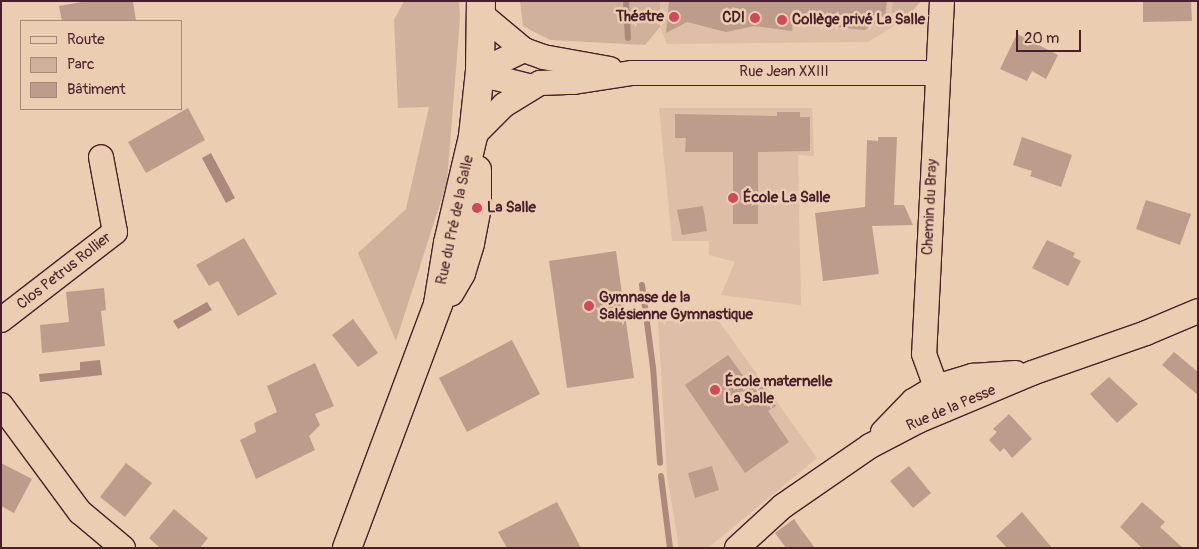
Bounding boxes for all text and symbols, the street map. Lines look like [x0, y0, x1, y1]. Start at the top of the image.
place label: Théatre [616, 8, 664, 26]
place label: CDI [722, 9, 745, 27]
marker: Théatre [668, 11, 680, 23]
place label: Collège privé La Salle [792, 11, 925, 29]
marker: CDI [749, 12, 761, 24]
marker: Collège privé La Salle [776, 14, 788, 26]
legend [20, 20, 182, 110]
scale bar [1019, 20, 1084, 52]
text: 20 m [1024, 29, 1059, 48]
text: Route [67, 30, 105, 49]
text: Parc [67, 55, 95, 74]
street label: Rue Jean XXIII [739, 63, 829, 81]
text: Bâtiment [67, 80, 126, 99]
street label: Rue du Pré de la Salle [432, 154, 478, 286]
street label: Chemin du Bray [918, 158, 942, 256]
place label: École La Salle [743, 189, 830, 207]
marker: École La Salle [727, 192, 739, 204]
place label: La Salle [487, 199, 536, 217]
marker: La Salle [471, 202, 483, 214]
street label: Clos Petrus Rollier [13, 229, 115, 313]
place label: Gymnase de la Salésienne Gymnastique [599, 288, 753, 323]
marker: Gymnase de la Salésienne Gymnastique [583, 300, 595, 312]
place label: École maternelle La Salle [725, 372, 832, 407]
street label: Rue de la Pesse [904, 381, 998, 435]
marker: École maternelle La Salle [709, 384, 721, 396]

